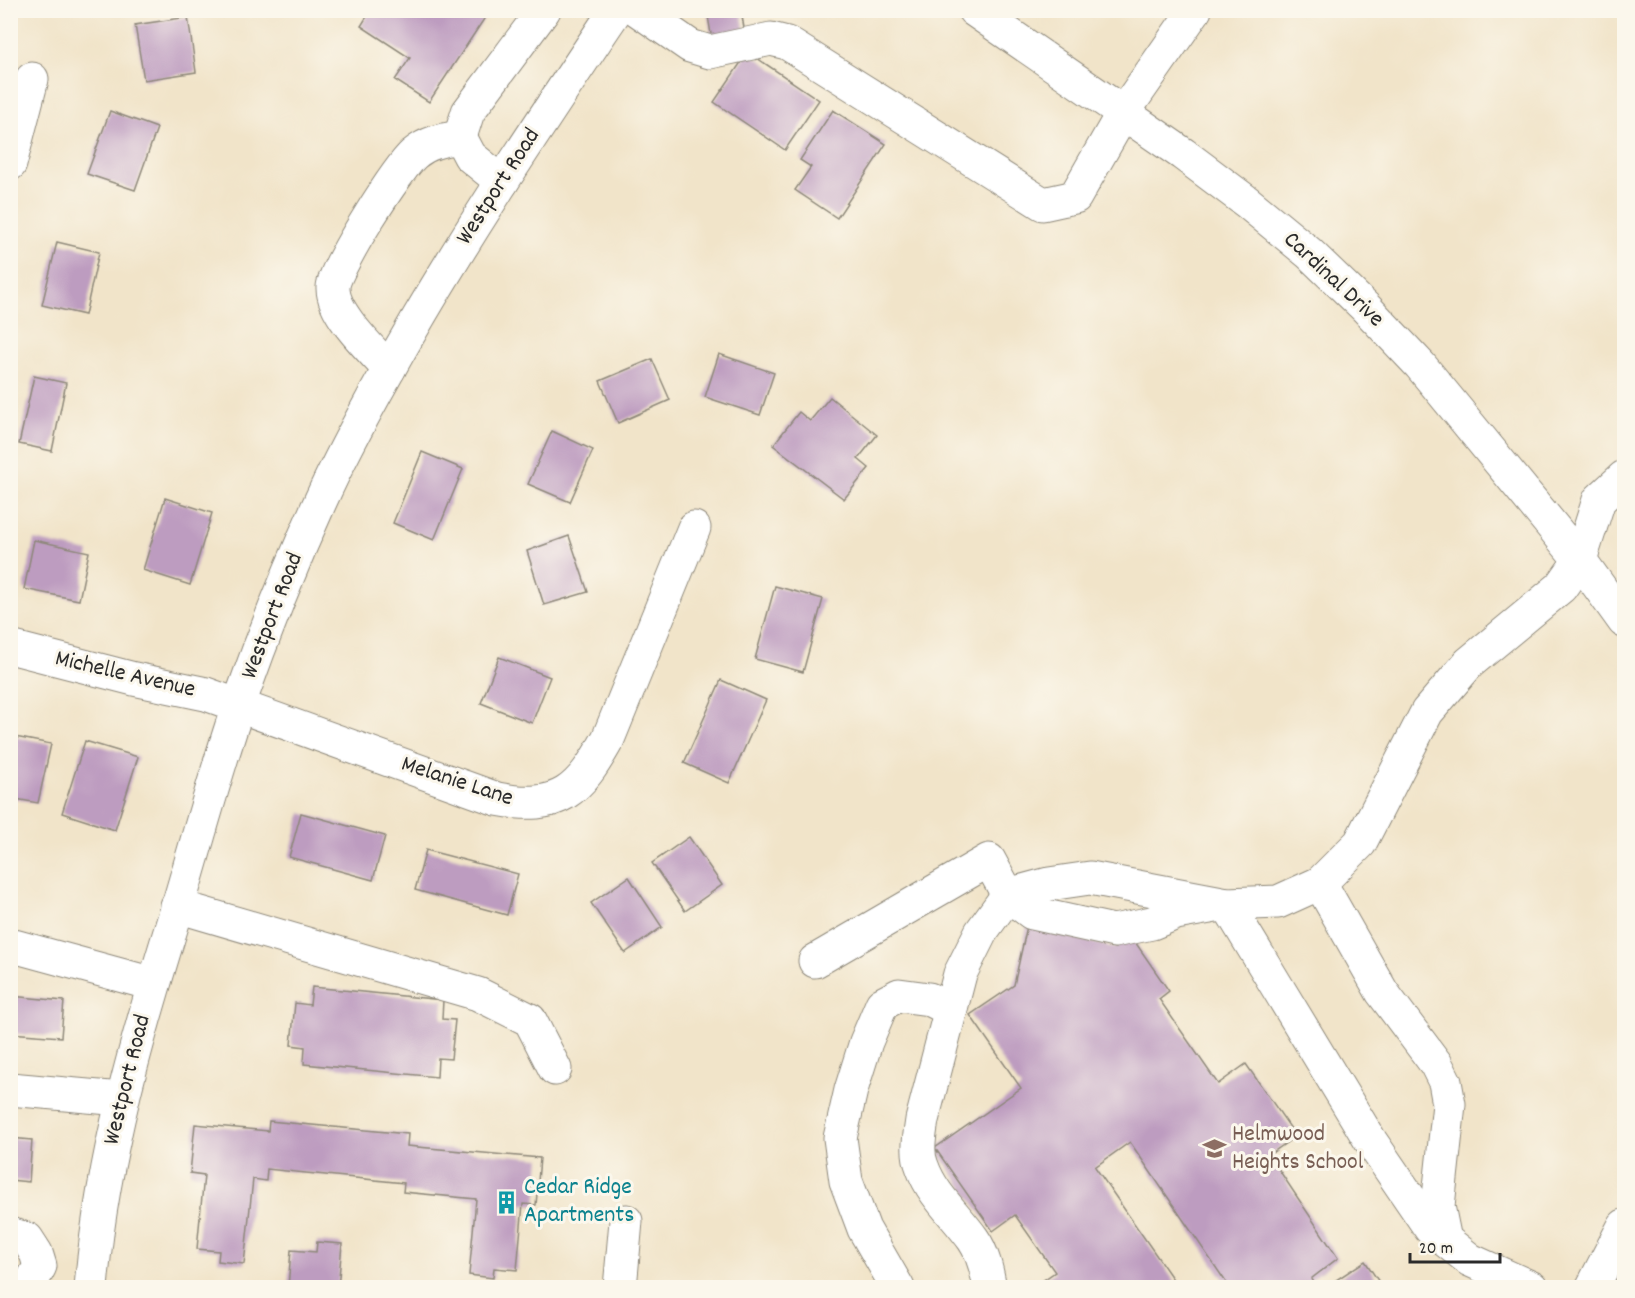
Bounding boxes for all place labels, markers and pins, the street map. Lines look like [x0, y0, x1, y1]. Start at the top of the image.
place label: Helmwood Heights School [1232, 1118, 1364, 1180]
school or university icon: Helmwood Heights School [1201, 1136, 1227, 1162]
place label: Cedar Ridge Apartments [524, 1171, 634, 1233]
building icon: Cedar Ridge Apartments [493, 1189, 519, 1215]

